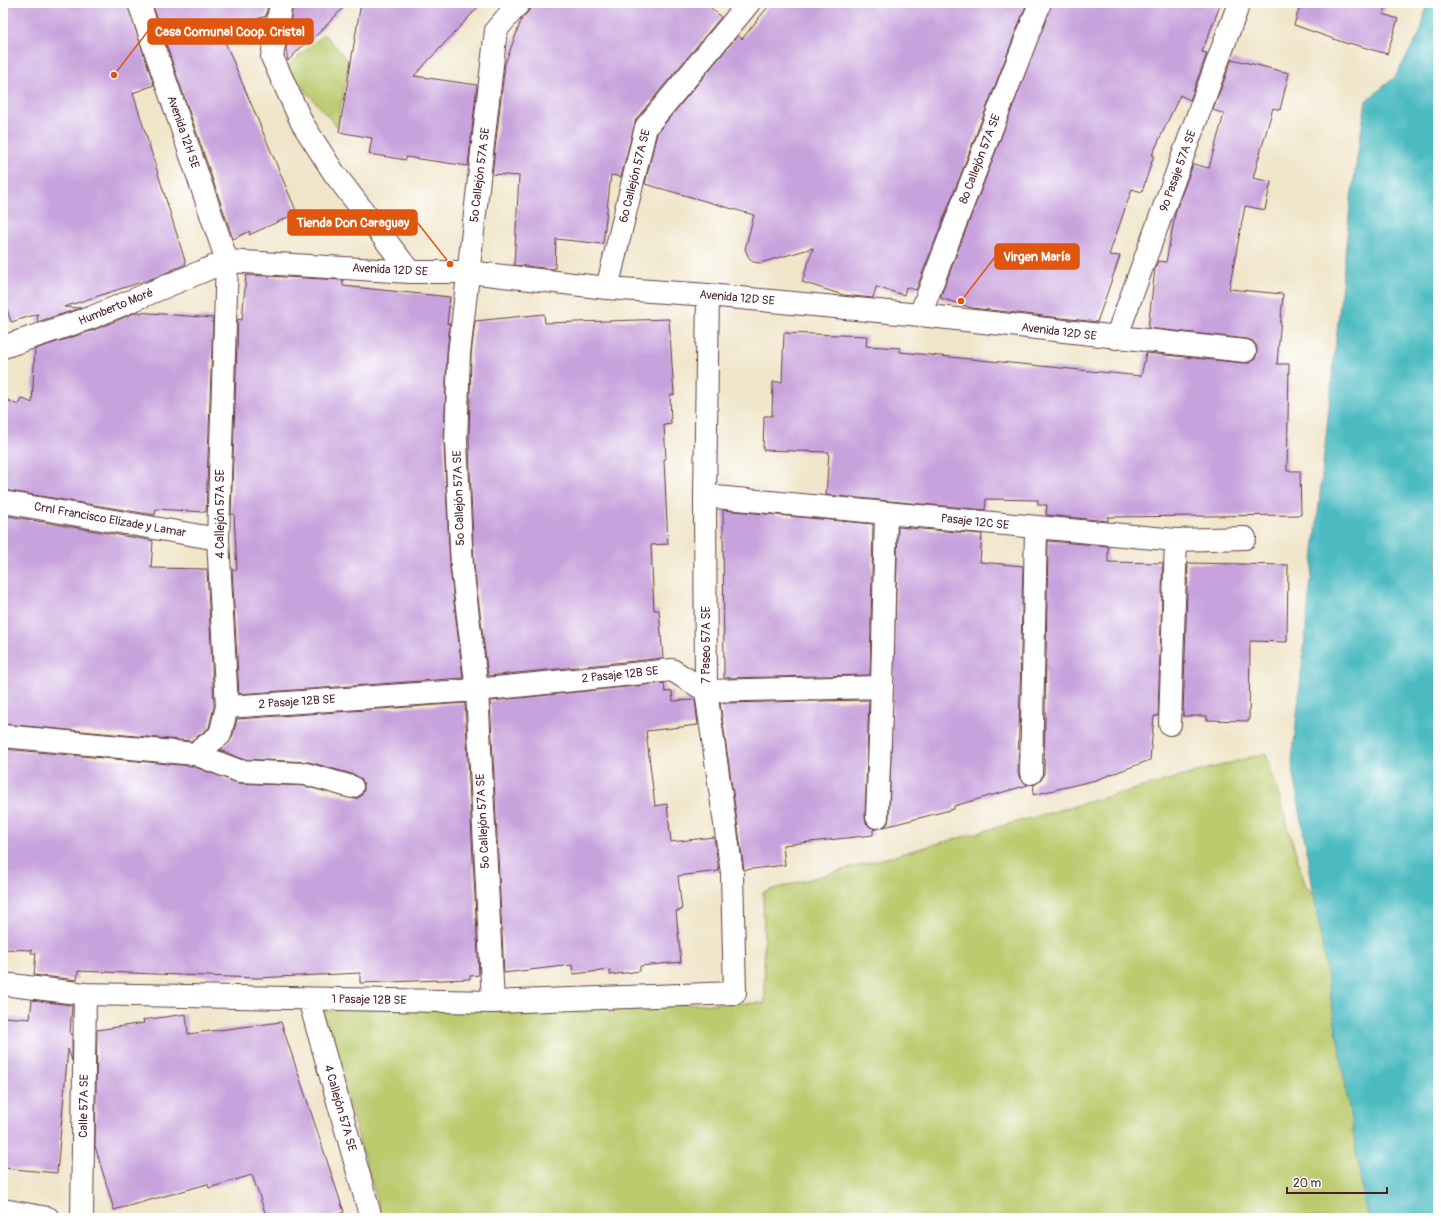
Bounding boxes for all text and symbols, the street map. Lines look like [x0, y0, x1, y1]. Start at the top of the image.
callout: Casa Comunal Coop. Cristal [148, 19, 313, 44]
text: Casa Comunal Coop. Cristal [155, 24, 305, 40]
street label: Avenida 12H SE [164, 94, 202, 170]
street label: 8º Callejón 57A SE [956, 112, 1004, 206]
street label: 5º Callejón 57A SE [467, 127, 493, 223]
street label: 6º Callejón 57A SE [616, 128, 654, 224]
street label: 9º Pasaje 57A SE [1156, 128, 1200, 214]
callout: Tienda Don Caraguay [288, 210, 417, 235]
text: Tienda Don Caraguay [296, 215, 410, 231]
callout: Virgen María [995, 244, 1079, 269]
text: Virgen María [1003, 249, 1071, 265]
street label: Avenida 12D SE [352, 261, 428, 279]
street label: Humberto Moré [76, 285, 156, 329]
street label: Avenida 12D SE [699, 287, 775, 309]
street label: Avenida 12D SE [1020, 320, 1098, 344]
street label: 5º Callejón 57A SE [450, 450, 468, 546]
street label: 4 Callejón 57A SE [213, 469, 228, 559]
street label: Crnl Francisco Elizade y Lamar [33, 499, 188, 541]
street label: Pasaje 12C SE [940, 511, 1010, 533]
street label: 7 Paseo 57A SE [699, 606, 714, 684]
street label: 2 Pasaje 12B SE [581, 664, 659, 686]
street label: 2 Pasaje 12B SE [258, 692, 336, 712]
street label: 5º Callejón 57A SE [473, 773, 493, 869]
street label: 1 Pasaje 12B SE [331, 992, 407, 1008]
street label: 4 Callejón 57A SE [320, 1063, 360, 1153]
street label: Calle 57A SE [76, 1074, 92, 1138]
scale bar [1287, 1169, 1387, 1195]
text: 20 m [1293, 1176, 1322, 1191]

